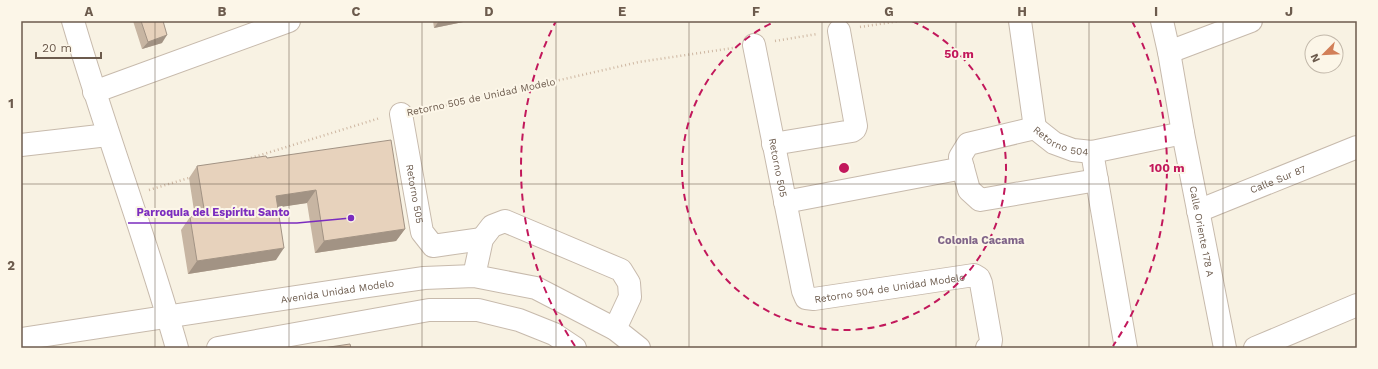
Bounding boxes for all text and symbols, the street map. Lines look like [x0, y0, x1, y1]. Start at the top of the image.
text: A [85, 4, 94, 19]
text: B [218, 4, 227, 19]
text: C [352, 4, 361, 19]
text: D [484, 4, 494, 19]
text: E [618, 4, 626, 19]
text: F [752, 4, 760, 19]
text: G [884, 4, 894, 19]
text: H [1017, 4, 1027, 19]
text: I [1154, 4, 1158, 19]
text: J [1285, 4, 1293, 19]
scale bar [36, 34, 101, 60]
north arrow [1304, 34, 1344, 74]
text: 20 m [42, 41, 72, 55]
text: 50 m [944, 47, 974, 61]
text: N [1308, 51, 1323, 64]
street label: Retorno 505 de Unidad Modelo [406, 76, 556, 118]
text: 1 [8, 96, 14, 111]
street label: Retorno 504 [1032, 124, 1089, 157]
street label: Retorno 505 [767, 137, 790, 198]
centre of rings [837, 161, 851, 175]
text: 100 m [1149, 161, 1185, 175]
street label: Retorno 505 [405, 163, 426, 224]
street label: Calle Sur 87 [1248, 163, 1308, 195]
street label: Calle Oriente 178 A [1188, 185, 1216, 278]
callout: Parroquia del Espíritu Santo [128, 200, 297, 223]
text: Parroquia del Espíritu Santo [136, 206, 290, 219]
district label: Colonia Cacama [938, 234, 1025, 247]
text: 2 [7, 258, 15, 273]
street label: Retorno 504 de Unidad Modelo [814, 271, 966, 304]
street label: Avenida Unidad Modelo [280, 277, 395, 305]

